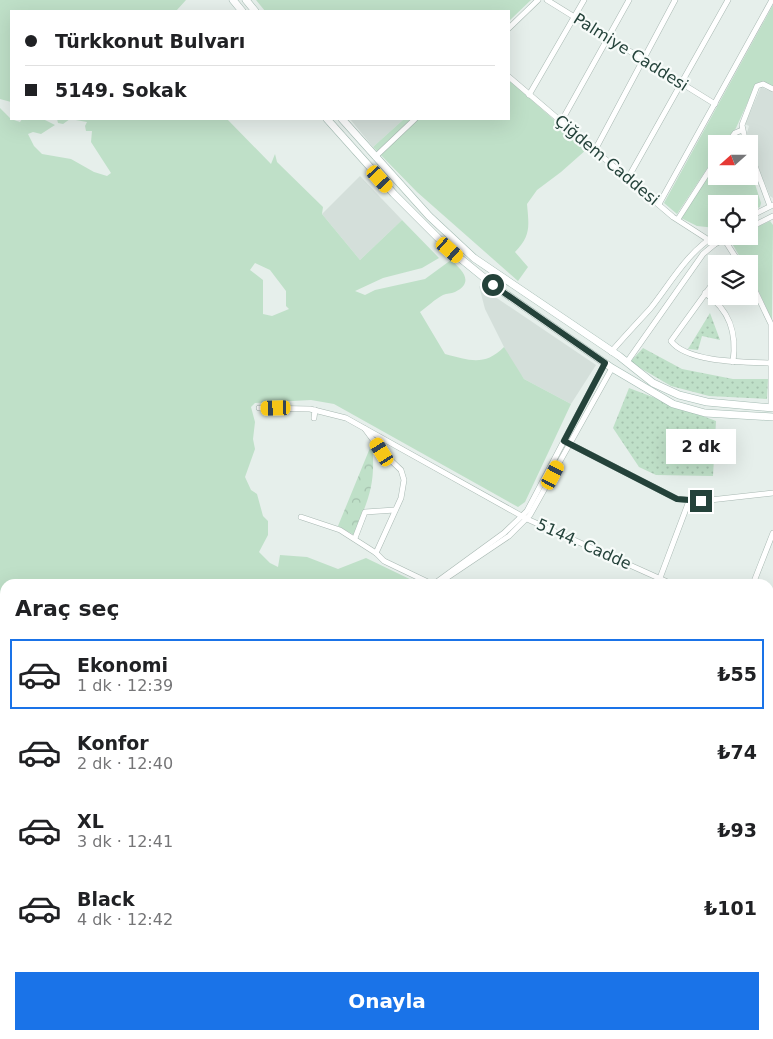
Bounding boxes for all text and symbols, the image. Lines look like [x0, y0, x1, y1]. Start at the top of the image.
street label: Palmiye Caddesi [570, 9, 692, 95]
text: Türkkonut Bulvarı [55, 30, 245, 52]
text: 5149. Sokak [55, 79, 187, 101]
street label: Çiğdem Caddesi [551, 111, 663, 209]
north arrow [708, 135, 758, 185]
map controls [708, 135, 758, 305]
car [364, 163, 395, 195]
button: locate [708, 195, 758, 245]
car [433, 234, 466, 266]
button: layers [708, 255, 758, 305]
route start [482, 274, 504, 296]
car [260, 400, 291, 416]
callout: 2 dk [666, 428, 736, 464]
car [367, 435, 396, 469]
text: 2 dk [682, 437, 720, 456]
car [539, 458, 566, 492]
route end [690, 490, 712, 512]
street label: 5144. Cadde [534, 515, 634, 573]
text: Araç seç [15, 596, 119, 621]
icon: car [17, 652, 62, 697]
text: Ekonomi [77, 654, 168, 676]
text: ₺55 [717, 663, 757, 685]
text: 1 dk · 12:39 [77, 676, 173, 695]
icon: car [17, 730, 62, 775]
text: Konfor [77, 732, 149, 754]
text: ₺74 [717, 741, 757, 763]
text: 2 dk · 12:40 [77, 754, 173, 773]
icon: car [17, 808, 62, 853]
text: XL [77, 810, 104, 832]
text: ₺93 [717, 819, 757, 841]
text: 3 dk · 12:41 [77, 832, 173, 851]
icon: car [17, 886, 62, 931]
text: Black [77, 888, 135, 910]
text: ₺101 [704, 897, 757, 919]
text: 4 dk · 12:42 [77, 910, 173, 929]
button: Onayla [15, 972, 759, 1030]

